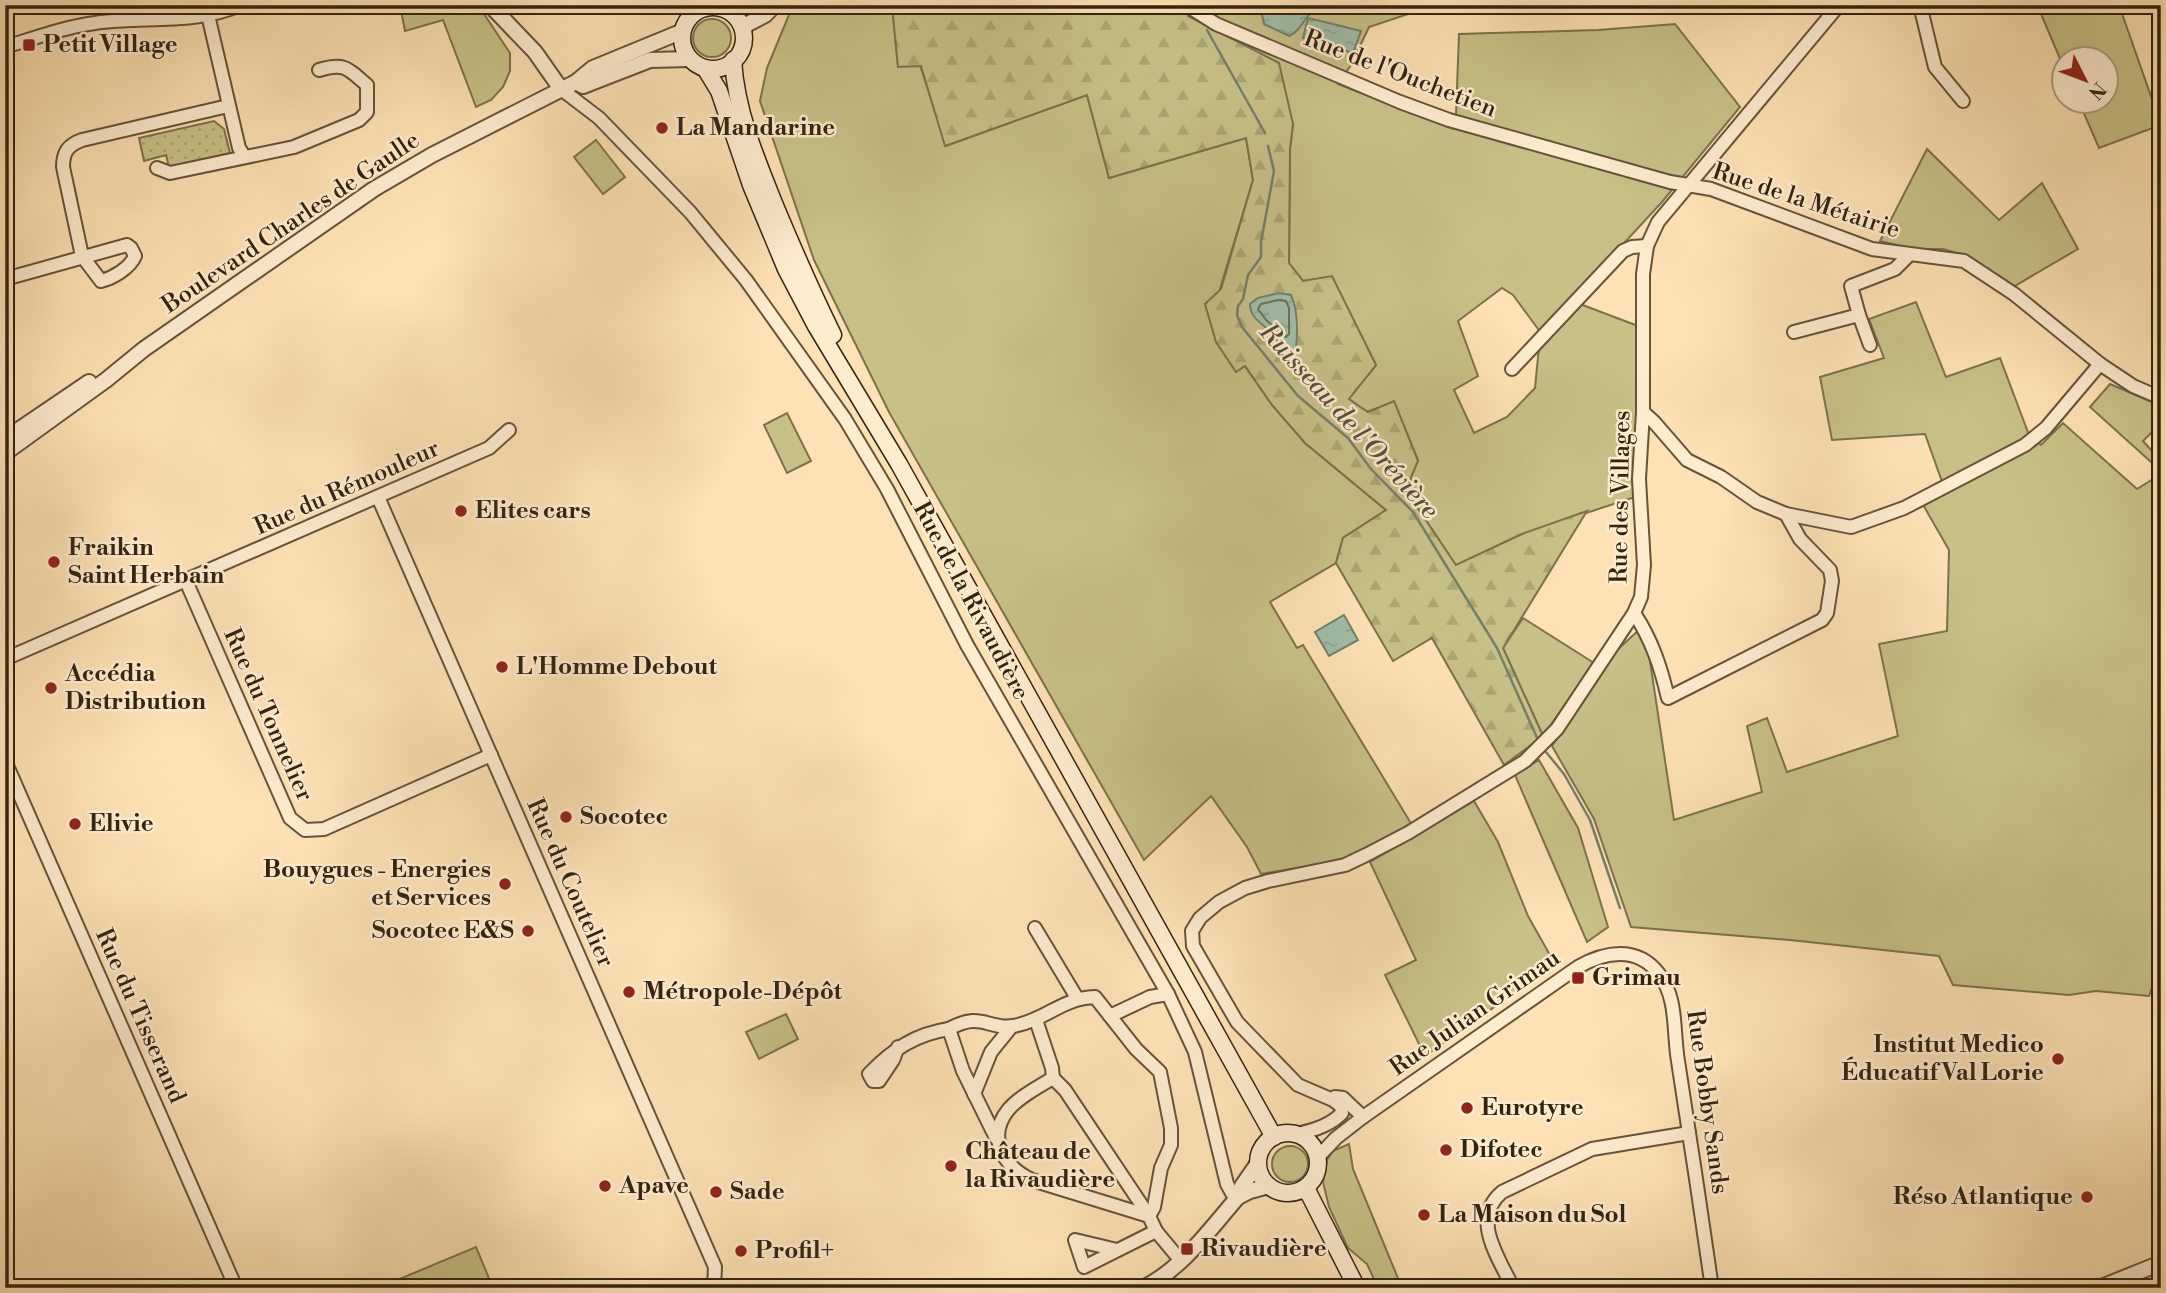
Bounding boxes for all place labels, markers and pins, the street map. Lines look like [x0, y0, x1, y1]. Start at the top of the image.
place label: Petit Village [43, 30, 178, 60]
marker: Petit Village [21, 37, 37, 53]
place label: La Mandarine [676, 113, 835, 143]
marker: La Mandarine [654, 120, 670, 136]
place label: Elites cars [475, 496, 591, 526]
marker: Elites cars [453, 503, 469, 519]
place label: Fraikin Saint Herbain [68, 533, 225, 591]
marker: Fraikin Saint Herbain [46, 554, 62, 570]
place label: L'Homme Debout [516, 652, 718, 682]
place label: Accédia Distribution [64, 659, 206, 717]
marker: L'Homme Debout [494, 659, 510, 675]
marker: Accédia Distribution [43, 680, 59, 696]
place label: Socotec [580, 802, 668, 832]
place label: Elivie [89, 809, 154, 839]
marker: Socotec [558, 809, 574, 825]
marker: Elivie [67, 816, 83, 832]
place label: Bouygues - Energies et Services [263, 855, 491, 913]
marker: Bouygues - Energies et Services [497, 876, 513, 892]
place label: Socotec E&S [372, 916, 514, 946]
marker: Socotec E&S [520, 923, 536, 939]
place label: Grimau [1592, 963, 1681, 993]
marker: Grimau [1570, 970, 1586, 986]
place label: Métropole-Dépôt [643, 977, 843, 1007]
marker: Métropole-Dépôt [621, 984, 637, 1000]
place label: Institut Medico Éducatif Val Lorie [1841, 1030, 2044, 1088]
marker: Institut Medico Éducatif Val Lorie [2050, 1051, 2066, 1067]
place label: Eurotyre [1481, 1093, 1584, 1123]
marker: Eurotyre [1459, 1100, 1475, 1116]
place label: Difotec [1460, 1135, 1543, 1165]
place label: Château de la Rivaudière [965, 1137, 1115, 1195]
marker: Difotec [1438, 1142, 1454, 1158]
marker: Château de la Rivaudière [943, 1158, 959, 1174]
place label: Apave [618, 1171, 689, 1201]
place label: Sade [730, 1177, 785, 1207]
marker: Apave [597, 1178, 613, 1194]
place label: Réso Atlantique [1893, 1182, 2073, 1212]
marker: Sade [708, 1184, 724, 1200]
marker: Réso Atlantique [2079, 1189, 2095, 1205]
place label: La Maison du Sol [1438, 1200, 1627, 1230]
marker: La Maison du Sol [1416, 1207, 1432, 1223]
place label: Rivaudière [1201, 1234, 1327, 1264]
place label: Profil+ [755, 1236, 834, 1266]
marker: Rivaudière [1179, 1241, 1195, 1257]
marker: Profil+ [733, 1243, 749, 1259]

